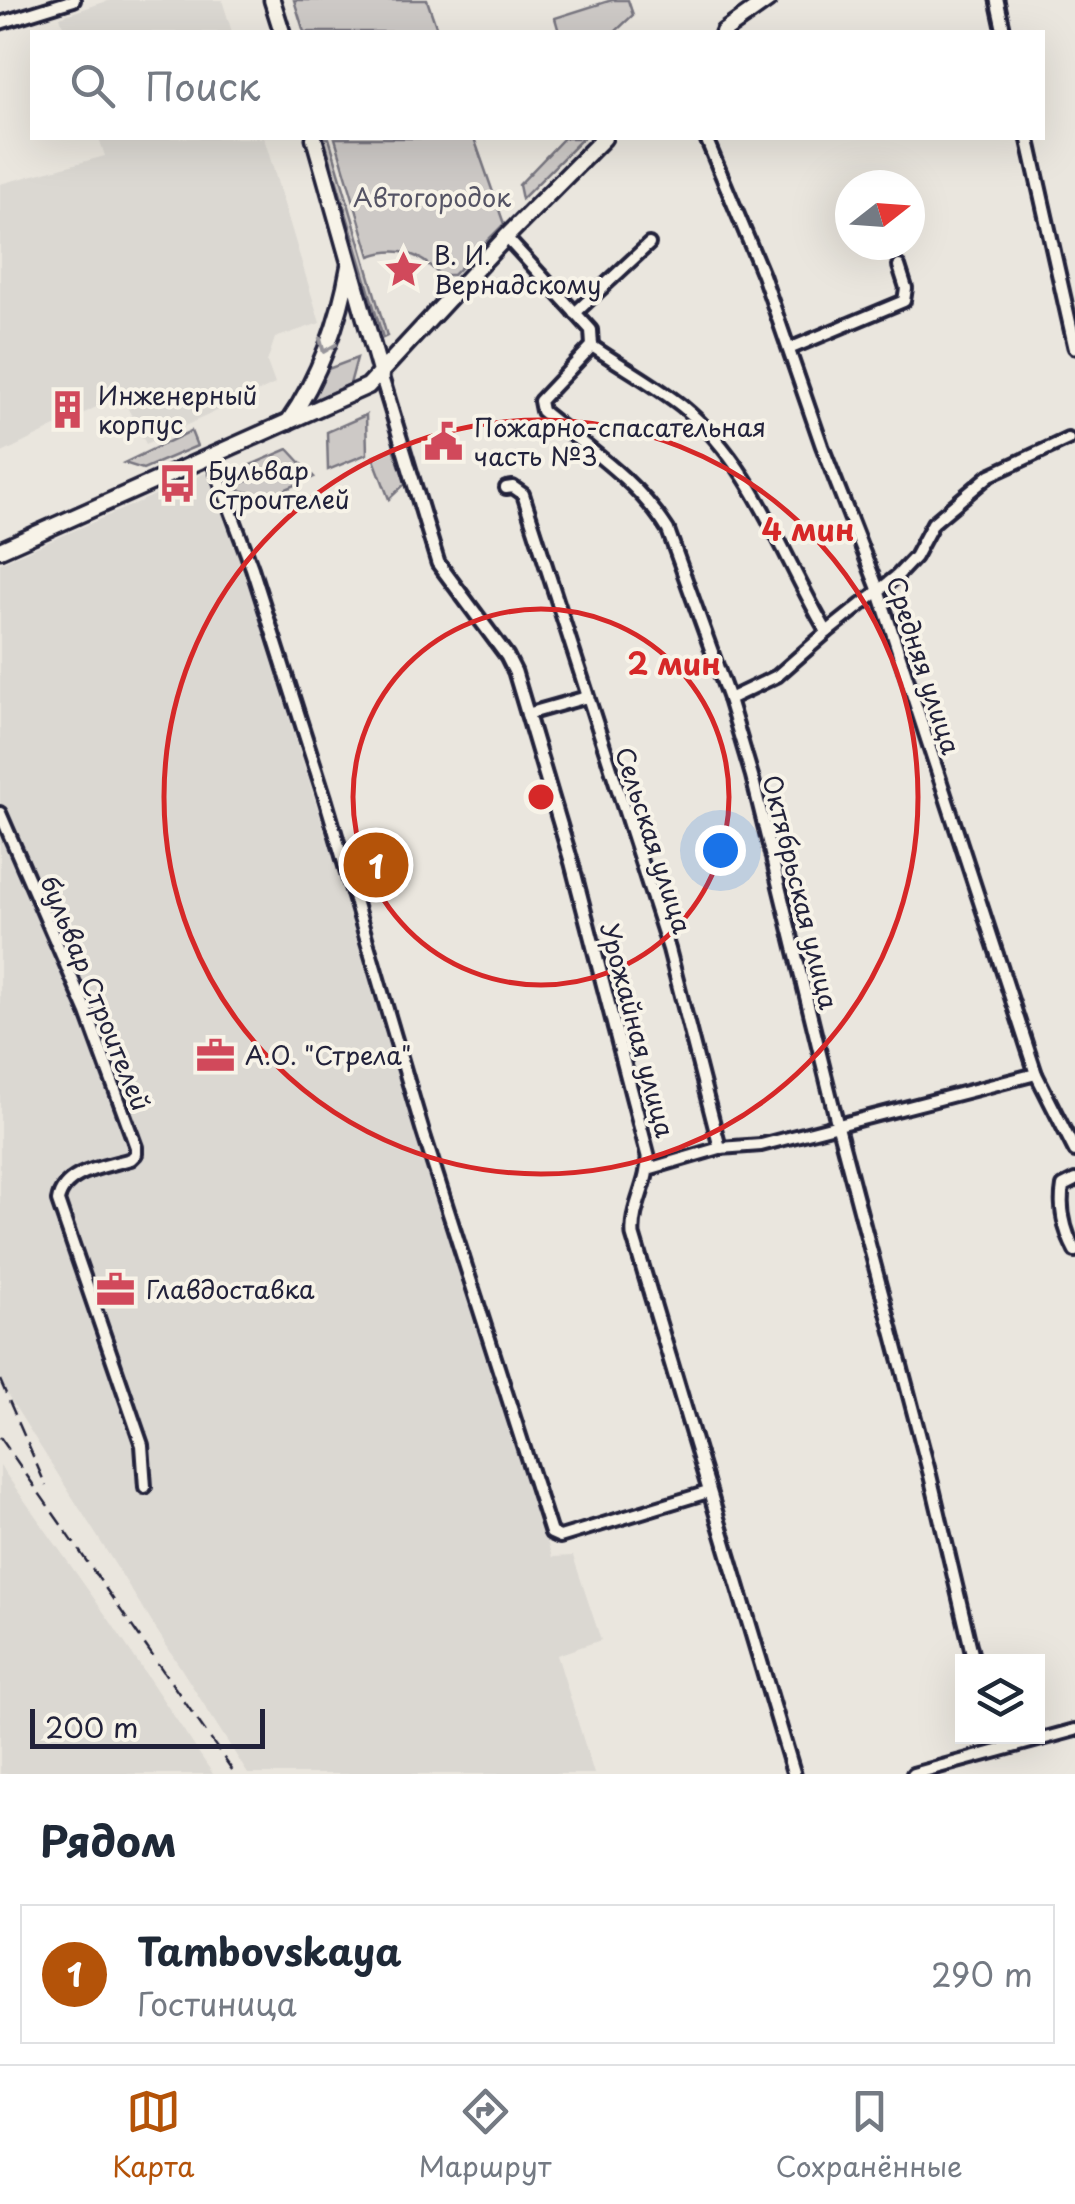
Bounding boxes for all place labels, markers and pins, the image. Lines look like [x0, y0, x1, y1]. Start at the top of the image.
place label: В. И. Вернадскому [434, 236, 601, 303]
place icon: В. И. Вернадскому [383, 248, 425, 290]
place label: Инженерный корпус [98, 376, 257, 443]
building icon: Инженерный корпус [47, 388, 89, 430]
place label: Пожарно-спасательная часть №3 [474, 408, 766, 475]
public building icon: Пожарно-спасательная часть №3 [423, 420, 465, 462]
place label: Бульвар Строителей [208, 451, 350, 518]
bus stop icon: Бульвар Строителей [157, 463, 199, 505]
centre of rings [523, 779, 559, 815]
pin: 1 [344, 828, 408, 902]
office icon: А.О. "Стрела" [194, 1034, 236, 1076]
place label: А.О. "Стрела" [245, 1036, 411, 1074]
office icon: Главдоставка [95, 1268, 137, 1310]
place label: Главдоставка [146, 1270, 315, 1308]

